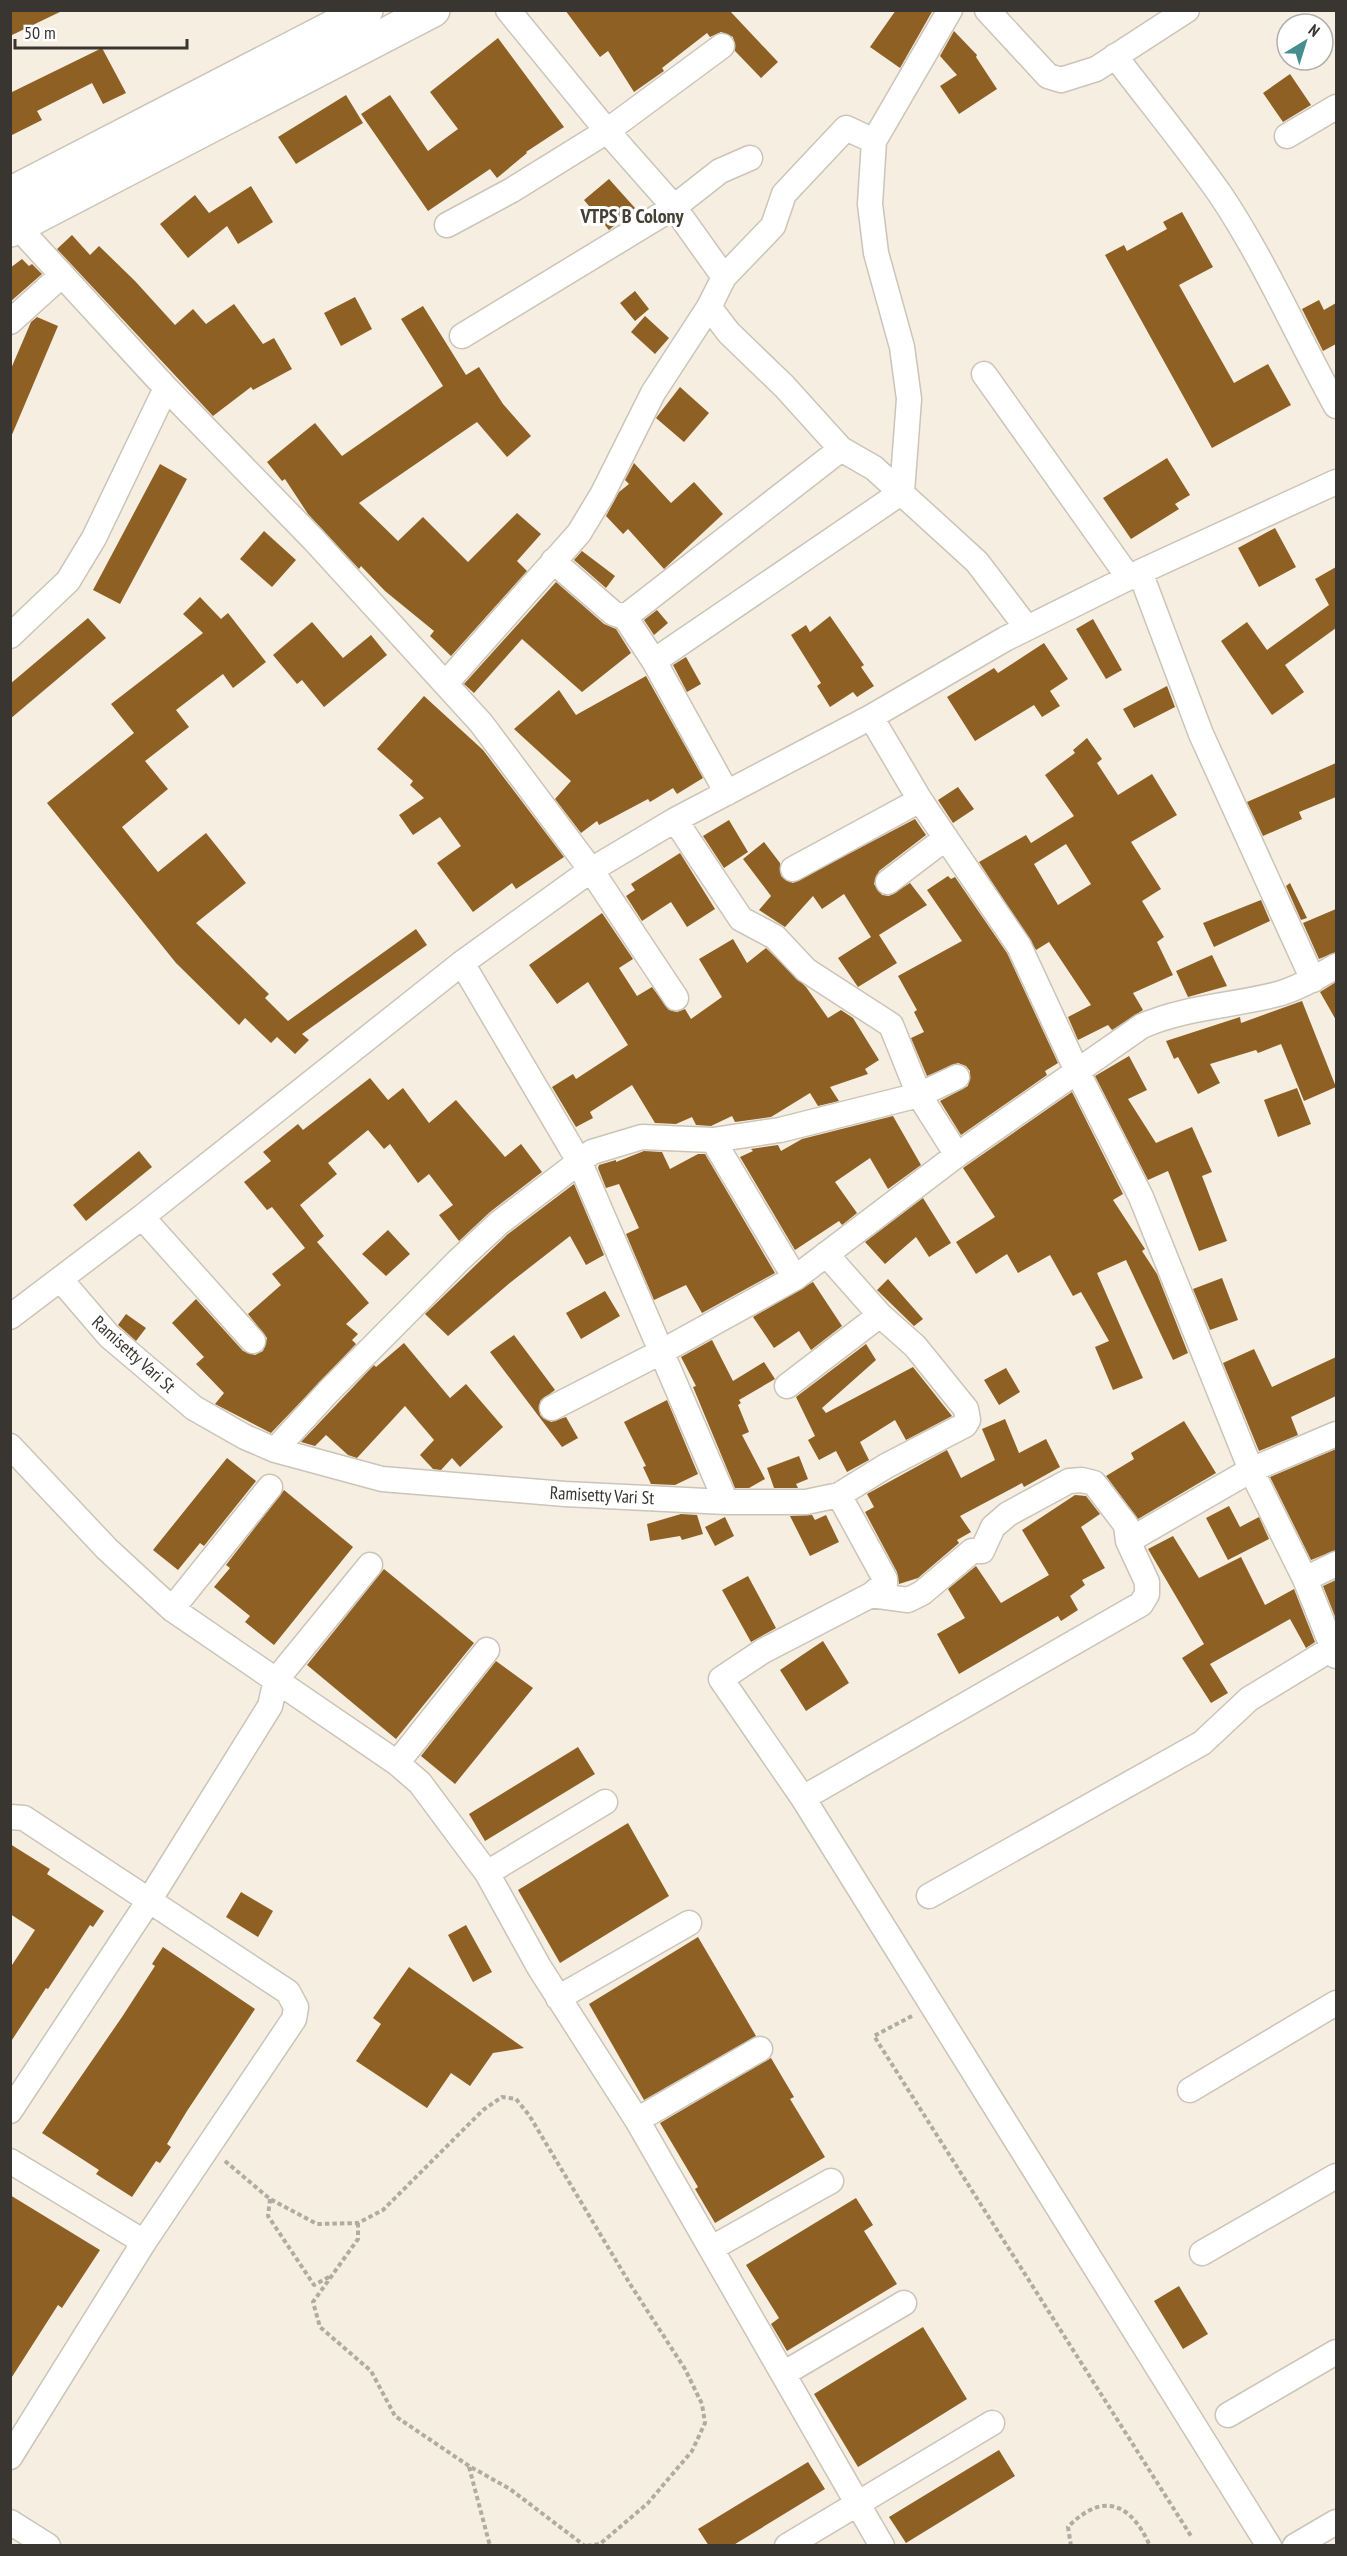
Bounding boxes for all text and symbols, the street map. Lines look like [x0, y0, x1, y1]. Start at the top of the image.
scale bar [15, 12, 188, 50]
north arrow [1275, 12, 1335, 72]
text: N [1305, 20, 1324, 41]
text: 50 m [24, 21, 56, 44]
district label: VTPS B Colony [579, 203, 685, 229]
street label: Ramisetty Vari St [87, 1310, 181, 1398]
street label: Ramisetty Vari St [549, 1481, 655, 1509]

